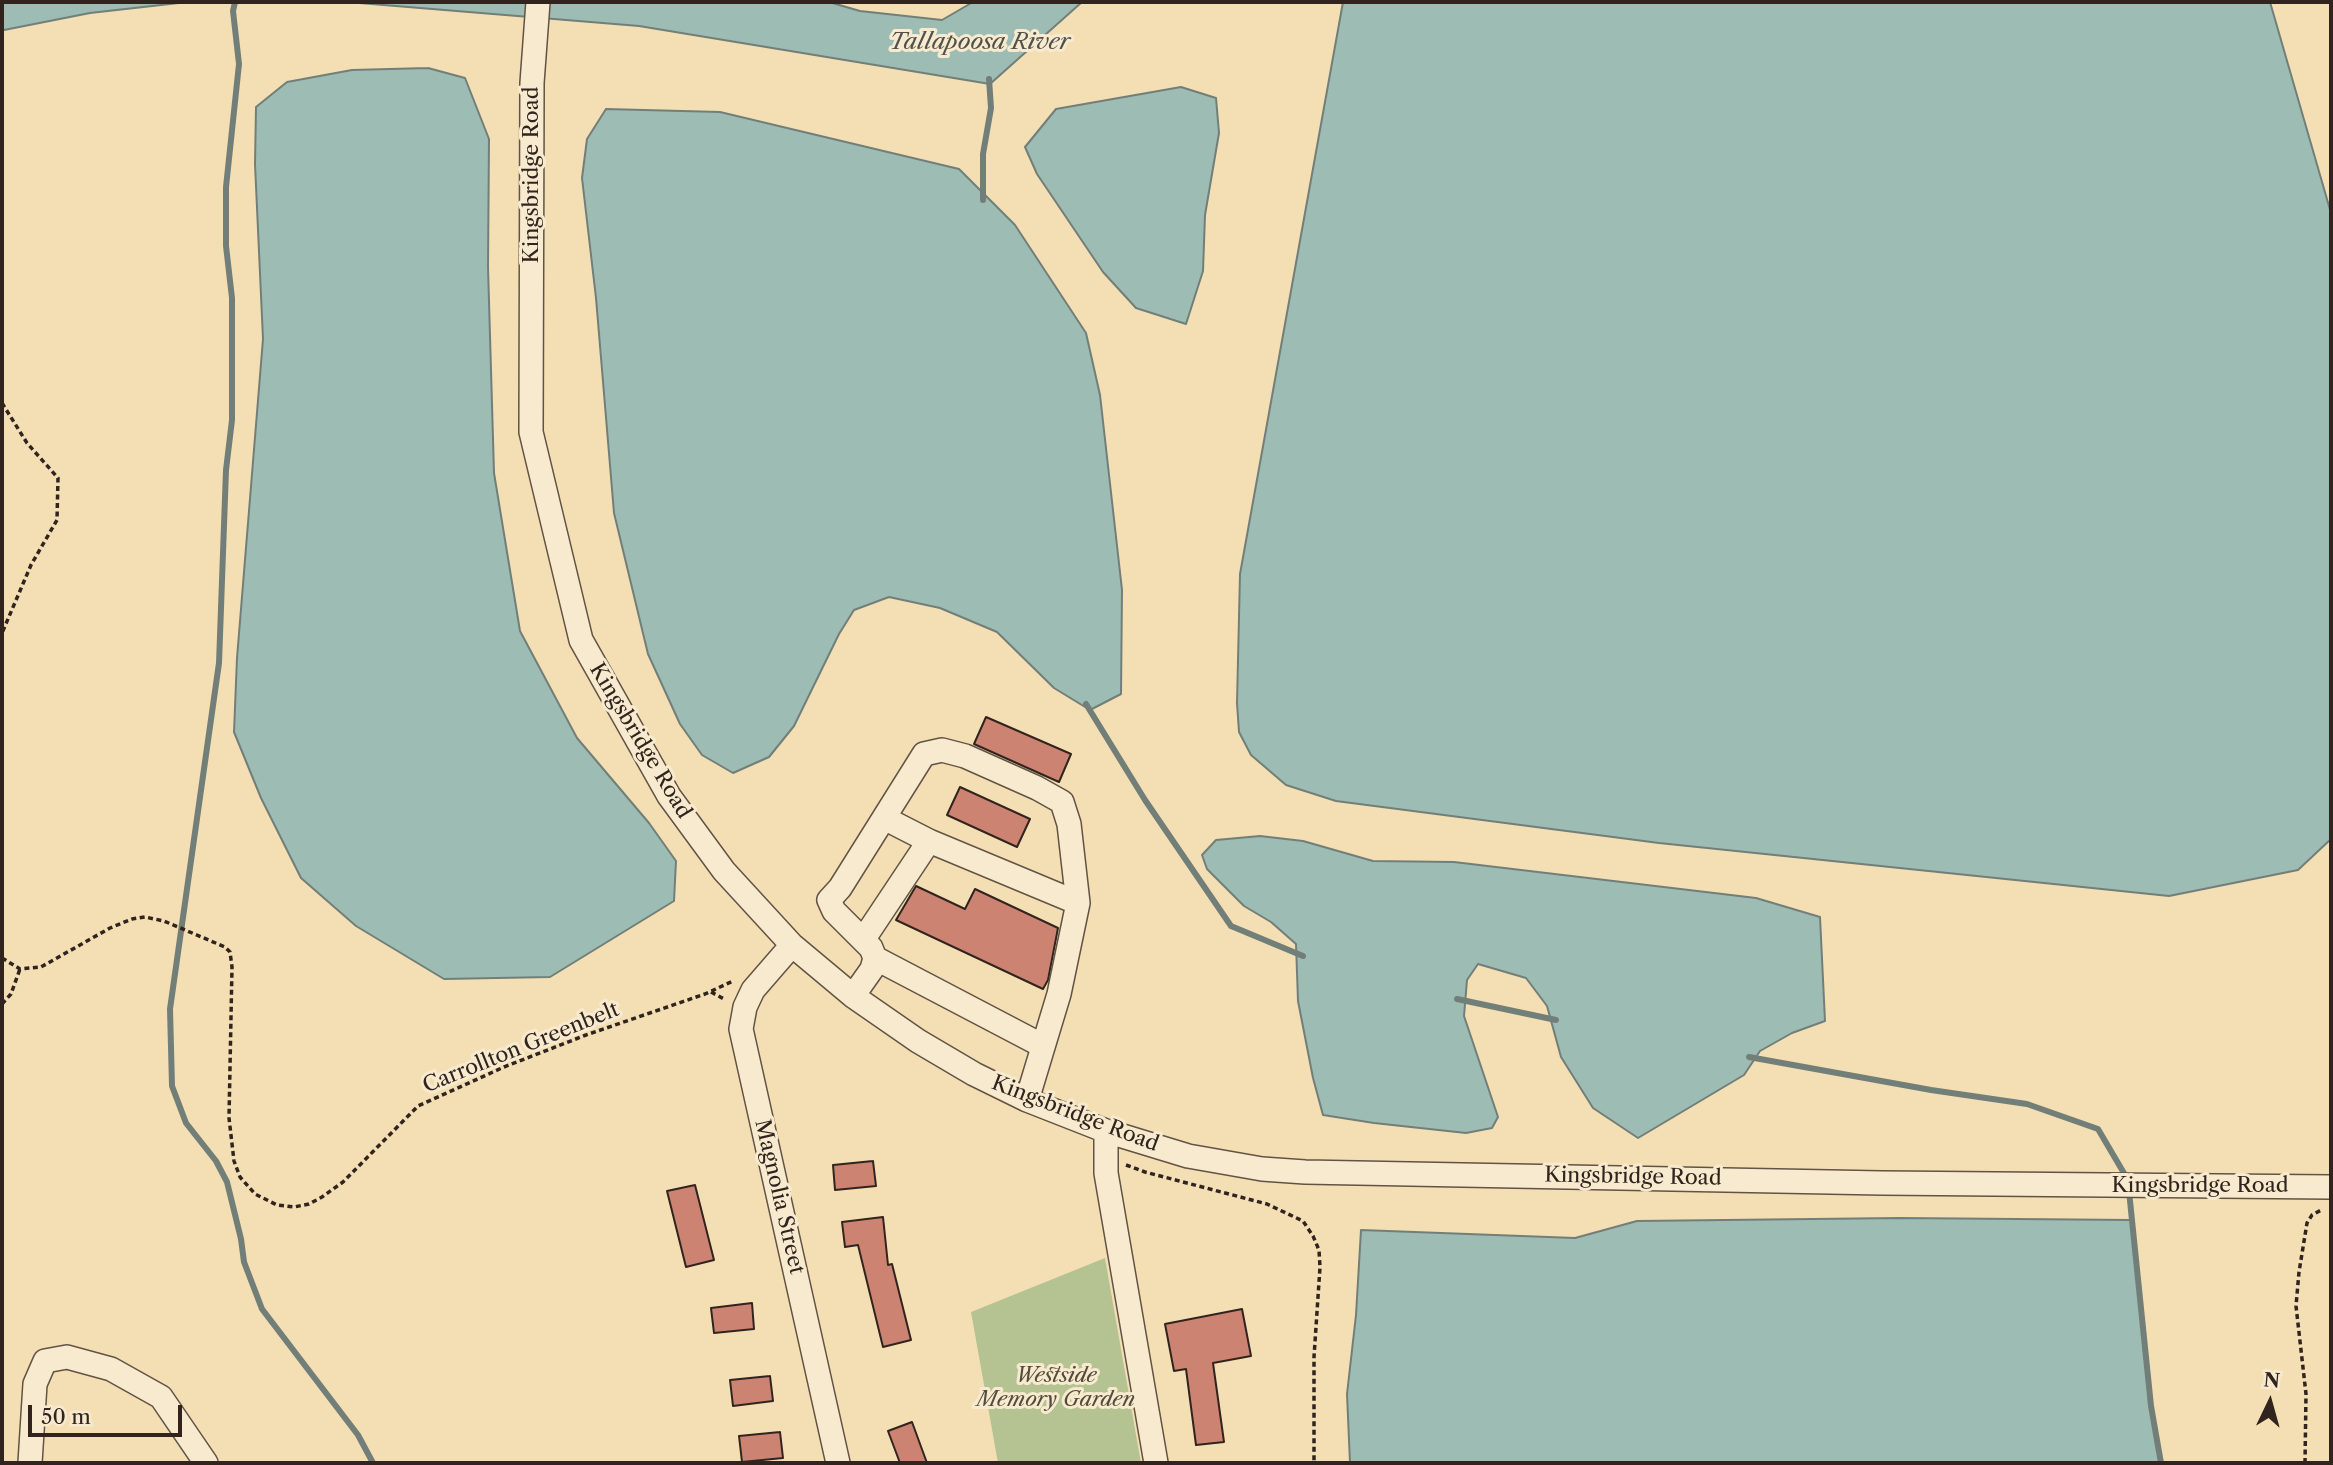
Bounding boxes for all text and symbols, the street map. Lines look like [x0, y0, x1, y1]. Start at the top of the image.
water label: Tallapoosa River [889, 28, 1071, 56]
street label: Kingsbridge Road [519, 86, 545, 264]
street label: Kingsbridge Road [584, 659, 696, 823]
street label: Carrollton Greenbelt [419, 997, 623, 1099]
street label: Kingsbridge Road [988, 1071, 1162, 1157]
street label: Magnolia Street [749, 1117, 809, 1277]
street label: Kingsbridge Road [1544, 1163, 1722, 1191]
street label: Kingsbridge Road [2111, 1173, 2289, 1199]
park label: Westside Memory Garden [977, 1363, 1135, 1413]
north arrow [2235, 1367, 2305, 1437]
text: N [2263, 1368, 2281, 1393]
scale bar [32, 1392, 186, 1436]
text: 50 m [41, 1404, 91, 1429]

